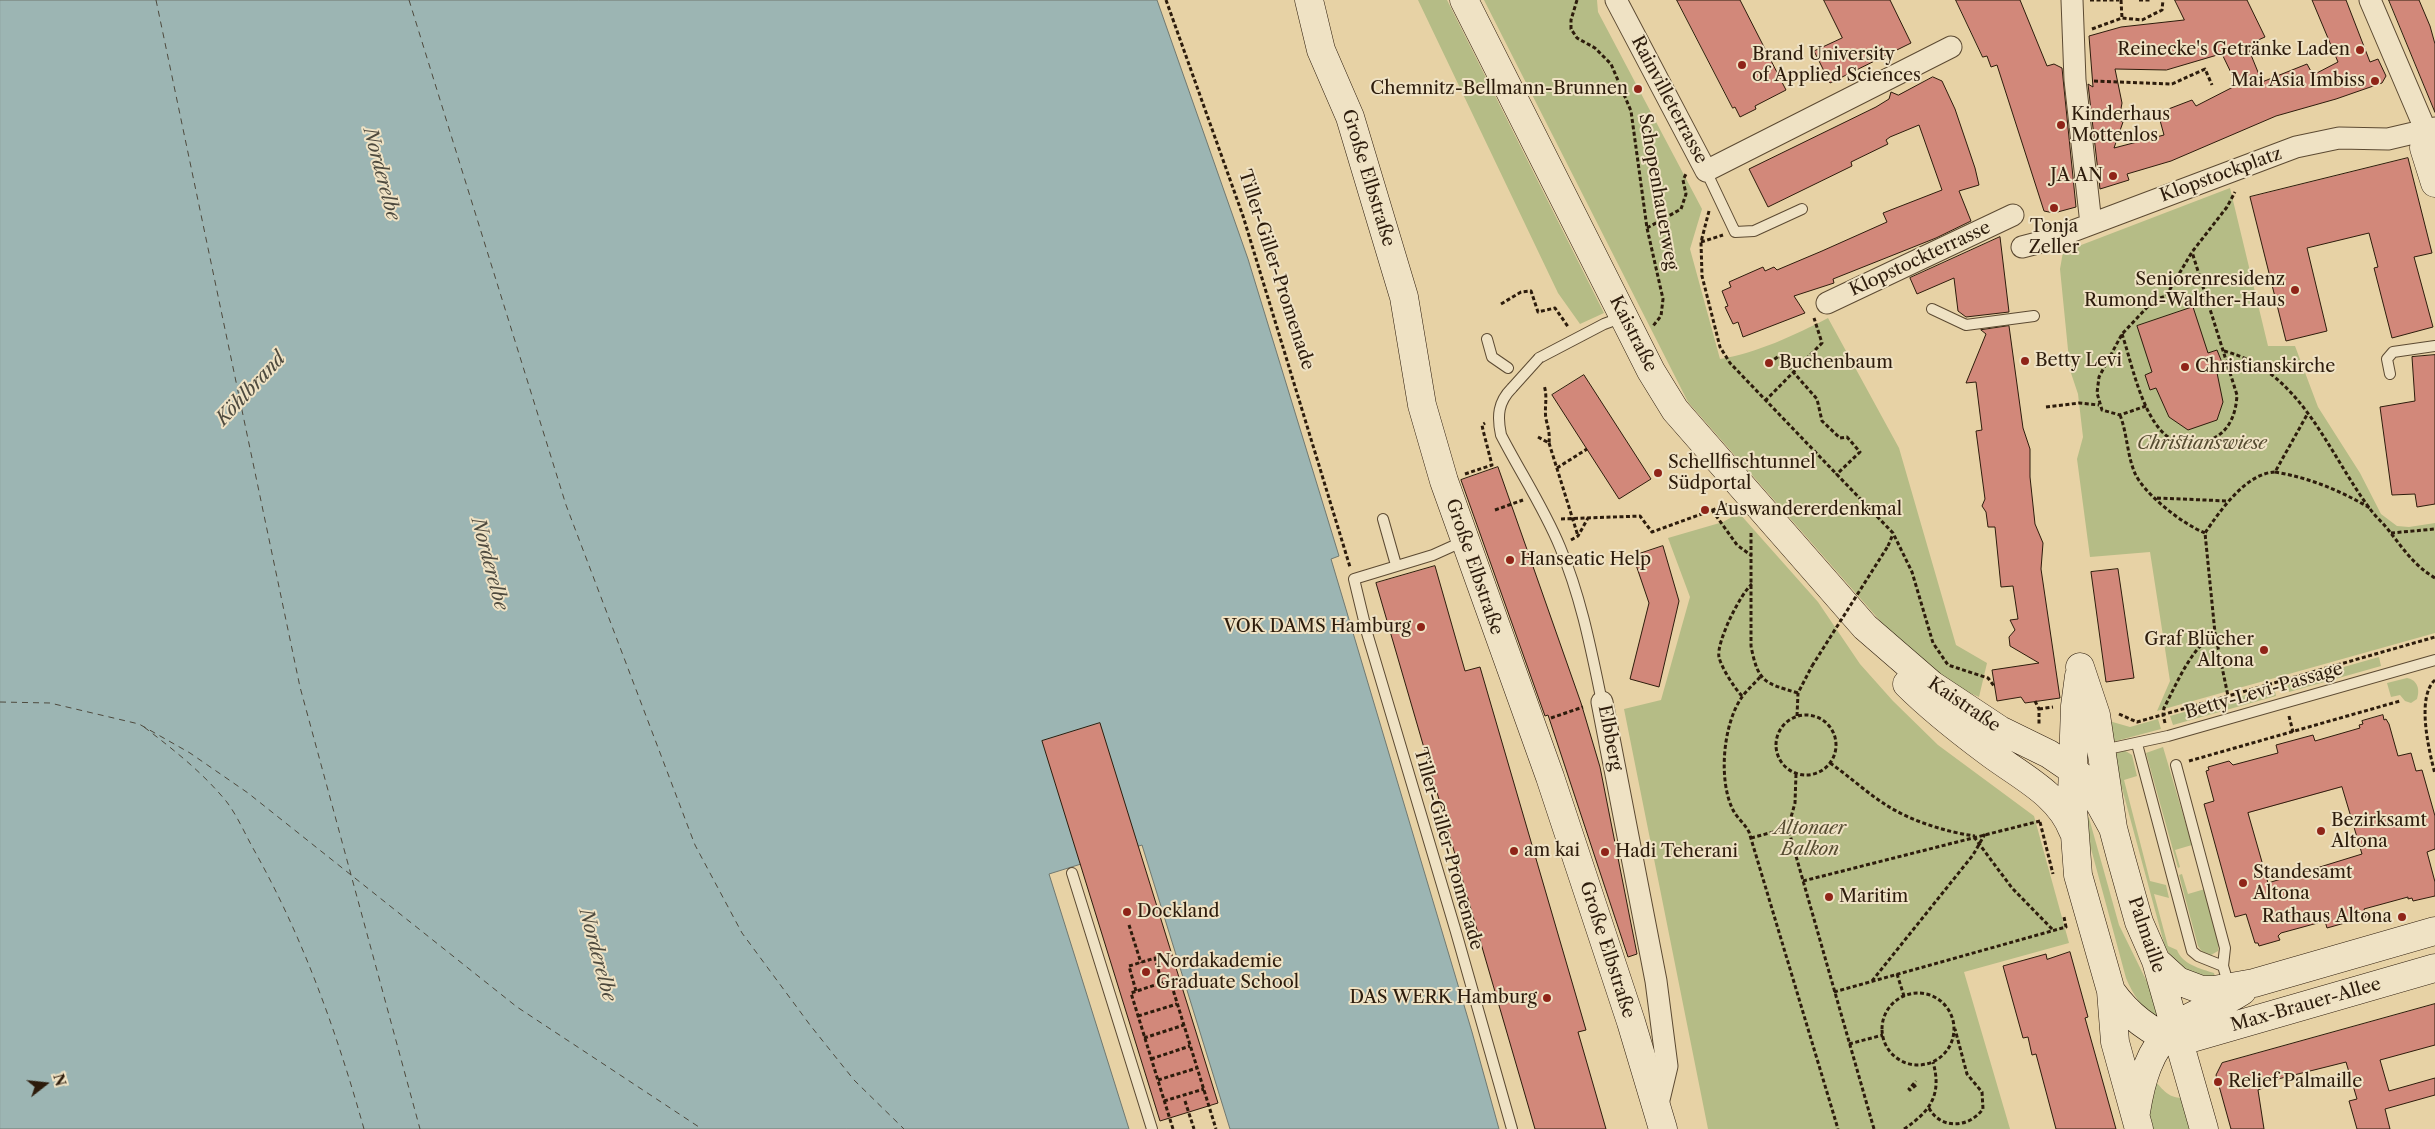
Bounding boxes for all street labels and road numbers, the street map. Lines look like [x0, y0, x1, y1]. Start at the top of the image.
street label: Rainvilleterrasse [1626, 32, 1712, 168]
street label: Große Elbstraße [1337, 107, 1399, 249]
street label: Schopenhauerweg [1634, 112, 1682, 272]
street label: Klopstockplatz [2157, 143, 2285, 207]
street label: Tiller-Giller-Promenade [1233, 167, 1319, 373]
street label: Klopstockterrasse [1846, 217, 1994, 301]
street label: Kaistraße [1605, 292, 1661, 376]
street label: Große Elbstraße [1441, 496, 1507, 638]
street label: Betty-Levi-Passage [2182, 658, 2346, 724]
street label: Kaistraße [1924, 673, 2004, 737]
street label: Elbberg [1593, 703, 1627, 773]
street label: Tiller-Giller-Promenade [1409, 745, 1487, 953]
street label: Große Elbstraße [1575, 879, 1639, 1021]
street label: Palmaille [2123, 894, 2169, 976]
street label: Max-Brauer-Allee [2228, 973, 2384, 1037]

